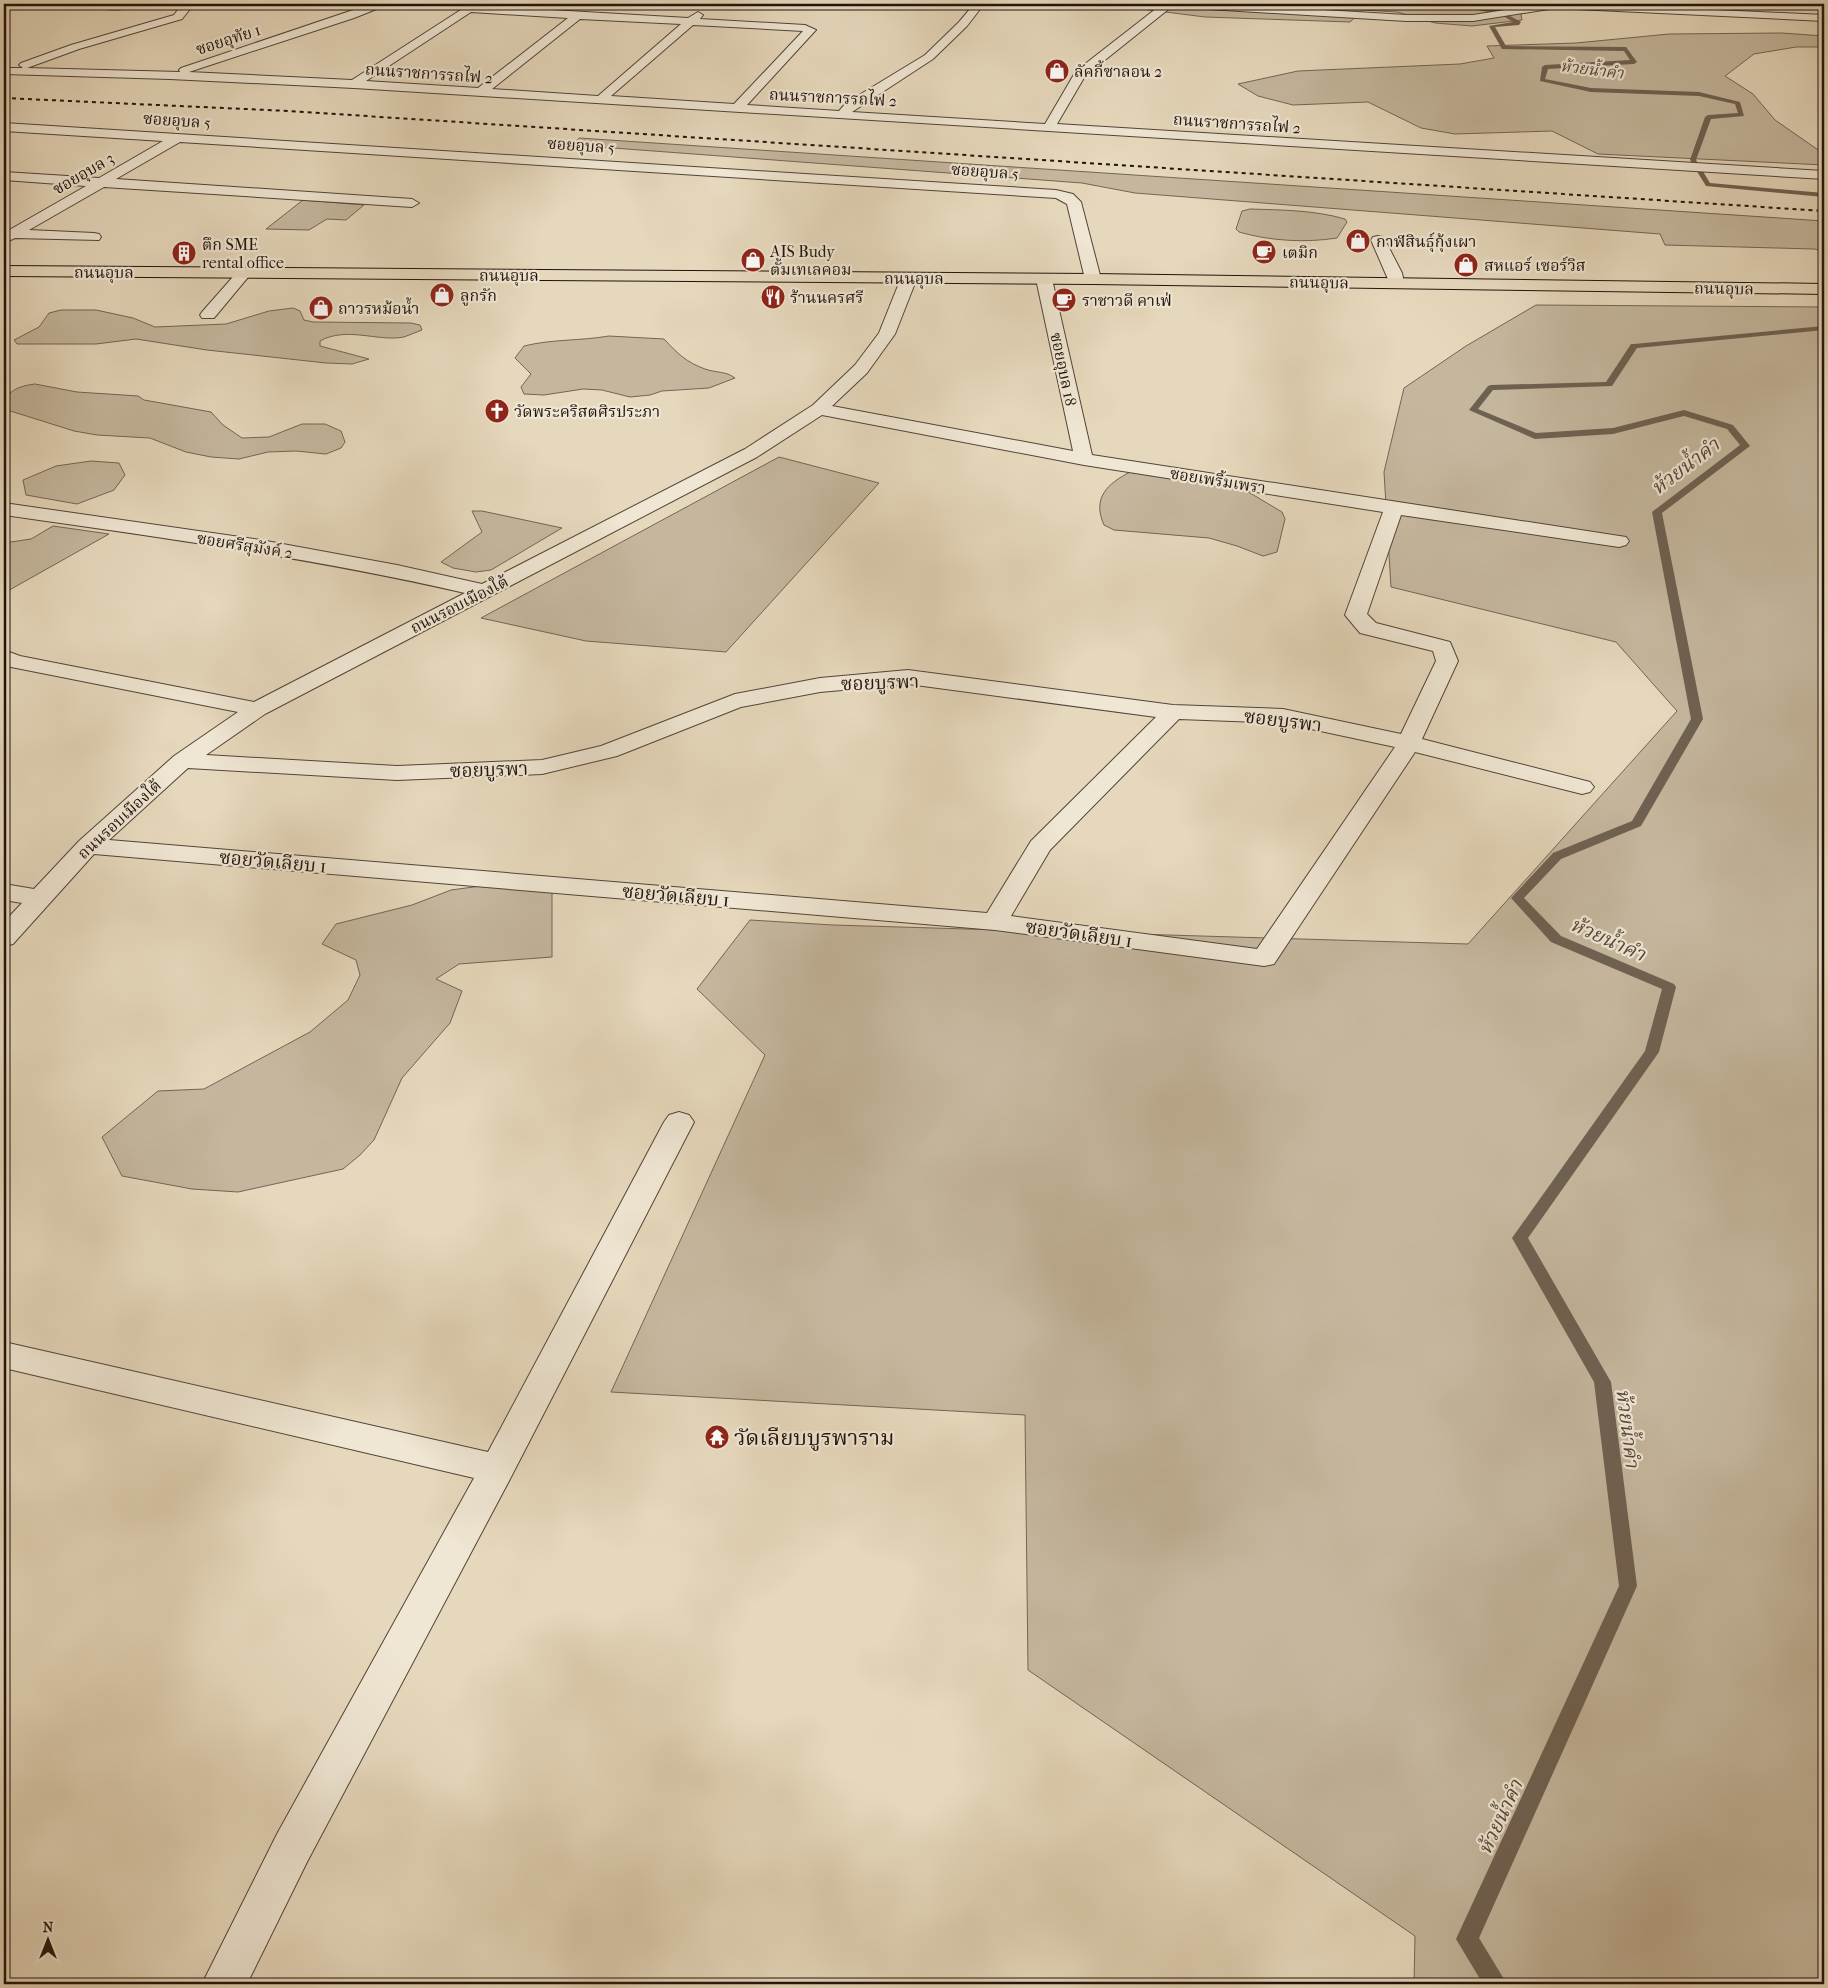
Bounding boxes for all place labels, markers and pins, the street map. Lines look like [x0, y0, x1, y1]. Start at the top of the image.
shop icon: ลัคกี้ซาลอน 2 [1044, 58, 1070, 84]
place label: ลัคกี้ซาลอน 2 [1074, 60, 1162, 81]
shop icon: กาฬสินธุ์กุ้งเผา [1345, 228, 1371, 254]
place label: กาฬสินธุ์กุ้งเผา [1376, 232, 1476, 253]
place label: ตึก SME rental office [202, 235, 284, 272]
cafe icon: เตมิก [1251, 239, 1277, 265]
building icon: ตึก SME rental office [171, 240, 197, 266]
place label: AIS Budy ตั้มเทเลคอม [769, 242, 852, 279]
place label: เตมิก [1282, 243, 1318, 262]
shop icon: AIS Budy ตั้มเทเลคอม [740, 247, 766, 273]
shop icon: สหแอร์ เซอร์วิส [1453, 252, 1479, 278]
place label: สหแอร์ เซอร์วิส [1484, 256, 1586, 275]
shop icon: ลูกรัก [429, 282, 455, 308]
restaurant icon: ร้านนครศรี [760, 284, 786, 310]
place label: ลูกรัก [460, 286, 497, 306]
cafe icon: ราชาวดี คาเฟ่ [1051, 287, 1077, 313]
place label: ร้านนครศรี [790, 288, 863, 307]
place label: ราชาวดี คาเฟ่ [1082, 291, 1172, 310]
shop icon: ถาวรหม้อน้ำ [308, 295, 334, 321]
place label: ถาวรหม้อน้ำ [338, 297, 419, 318]
church icon: วัดพระคริสตศิรประภา [484, 398, 510, 424]
place label: วัดพระคริสตศิรประภา [514, 402, 660, 421]
temple icon: วัดเลียบบูรพาราม [704, 1424, 730, 1450]
place label: วัดเลียบบูรพาราม [734, 1425, 895, 1451]

